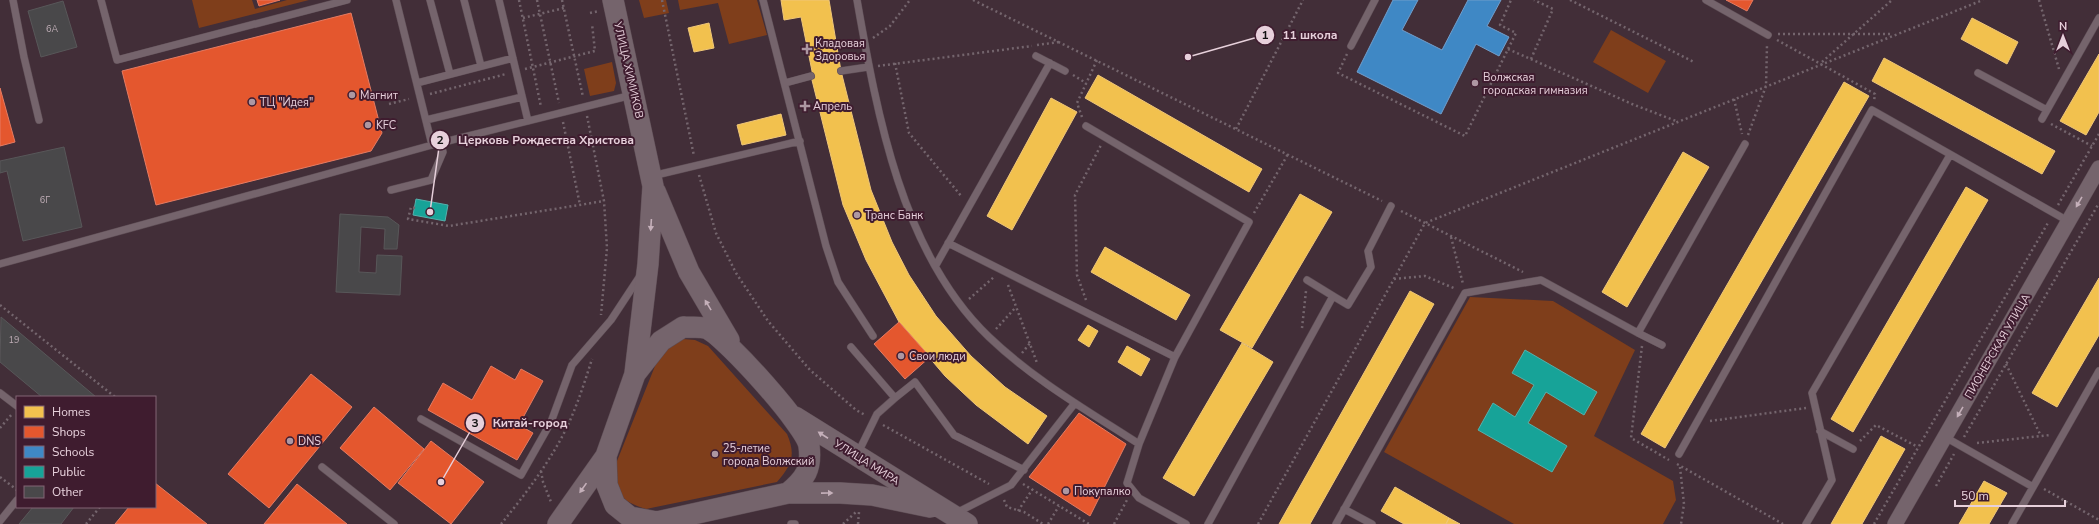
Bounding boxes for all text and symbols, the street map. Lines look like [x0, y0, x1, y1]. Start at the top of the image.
north arrow [2043, 16, 2083, 56]
street label: УЛИЦА ХИМИКОВ [610, 19, 647, 120]
text: N [2059, 19, 2067, 34]
house number: 6А [46, 23, 58, 35]
callout: 11 школа [1255, 23, 1346, 47]
text: 1 [1261, 27, 1269, 43]
text: 11 школа [1282, 27, 1338, 43]
place label: Кладовая Здоровья [815, 36, 866, 64]
marker: Кладовая Здоровья [802, 44, 812, 54]
place label: Волжская городская гимназия [1483, 70, 1588, 98]
marker: Волжская городская гимназия [1470, 78, 1480, 88]
place label: Магнит [360, 88, 398, 103]
marker: Магнит [347, 90, 357, 100]
place label: ТЦ "Идея" [260, 95, 313, 110]
marker: ТЦ "Идея" [247, 97, 257, 107]
place label: Апрель [813, 99, 852, 114]
marker: Апрель [800, 101, 810, 111]
place label: KFC [376, 118, 396, 133]
marker: KFC [363, 120, 373, 130]
callout: Церковь Рождества Христова [430, 128, 642, 152]
text: 2 [436, 132, 444, 148]
text: Церковь Рождества Христова [458, 132, 634, 148]
house number: 6Г [40, 194, 50, 206]
one-way arrow [2076, 196, 2083, 208]
place label: Транс Банк [865, 208, 923, 223]
marker: Транс Банк [852, 210, 862, 220]
one-way arrow [647, 219, 654, 231]
street label: ПИОНЕРСКАЯ УЛИЦА [1961, 291, 2034, 402]
one-way arrow [705, 299, 712, 311]
house number: 19 [9, 334, 19, 346]
place label: Свои люди [909, 349, 966, 364]
marker: Свои люди [896, 351, 906, 361]
legend [16, 396, 156, 508]
text: Homes [52, 404, 90, 420]
one-way arrow [1956, 406, 1963, 418]
callout: Китай-город [465, 411, 576, 435]
text: 3 [471, 415, 479, 431]
text: Китай-город [493, 415, 568, 431]
text: Shops [52, 424, 86, 440]
one-way arrow [818, 431, 829, 439]
place label: DNS [298, 434, 321, 449]
marker: DNS [285, 436, 295, 446]
street label: УЛИЦА МИРА [830, 436, 902, 489]
place label: 25-летие города Волжский [723, 441, 814, 469]
text: Schools [52, 444, 95, 460]
marker: 25-летие города Волжский [710, 449, 720, 459]
text: Public [52, 464, 86, 480]
scale bar [1955, 482, 2065, 508]
one-way arrow [579, 483, 587, 493]
text: Other [52, 484, 84, 500]
place label: Покупалко [1074, 484, 1131, 499]
marker: Покупалко [1061, 486, 1071, 496]
text: 50 m [1961, 488, 1989, 504]
one-way arrow [821, 490, 834, 496]

